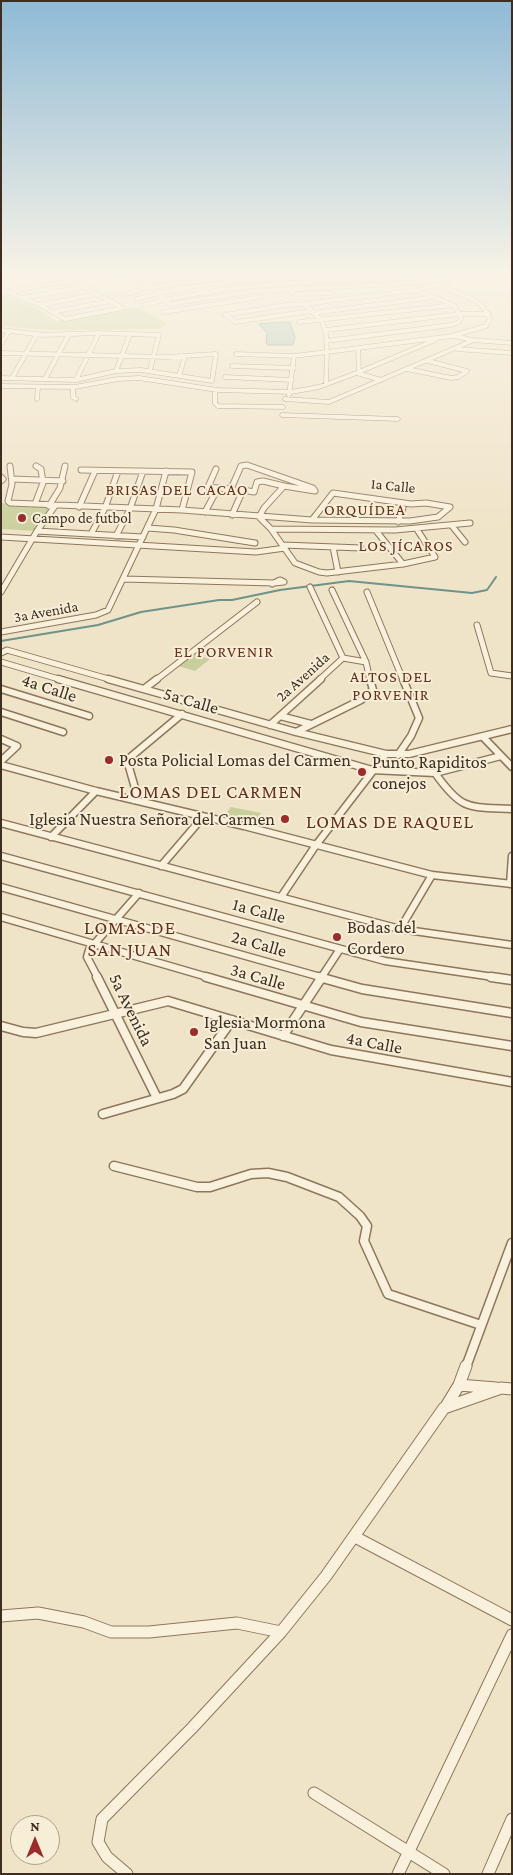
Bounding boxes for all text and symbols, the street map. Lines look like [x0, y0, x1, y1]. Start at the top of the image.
street label: 1a Calle [370, 475, 416, 497]
district label: BRISAS DEL CACAO [103, 480, 251, 500]
district label: ORQUÍDEA [323, 500, 407, 520]
place label: Campo de futbol [32, 509, 132, 527]
marker: Campo de futbol [16, 512, 28, 524]
district label: LOS JÍCAROS [357, 536, 455, 556]
street label: 3a Avenida [12, 597, 80, 627]
district label: EL PORVENIR [173, 642, 275, 662]
street label: 2a Avenida [273, 648, 333, 706]
district label: ALTOS DEL PORVENIR [349, 667, 433, 705]
street label: 4a Calle [18, 669, 80, 707]
street label: 5a Calle [161, 683, 221, 719]
place label: Posta Policial Lomas del Carmen [119, 749, 351, 771]
place label: Punto Rapiditos conejos [372, 751, 487, 794]
marker: Posta Policial Lomas del Carmen [103, 754, 115, 766]
marker: Punto Rapiditos conejos [356, 766, 368, 778]
district label: LOMAS DEL CARMEN [117, 781, 305, 803]
place label: Iglesia Nuestra Señora del Carmen [29, 808, 275, 830]
district label: LOMAS DE RAQUEL [304, 811, 476, 833]
marker: Iglesia Nuestra Señora del Carmen [279, 813, 291, 825]
street label: 1a Calle [230, 894, 288, 928]
place label: Bodas del Cordero [347, 916, 416, 959]
district label: LOMAS DE SAN JUAN [83, 917, 177, 961]
street label: 2a Calle [229, 926, 289, 962]
marker: Bodas del Cordero [331, 931, 343, 943]
street label: 3a Calle [228, 959, 288, 995]
street label: 5a Avenida [104, 970, 158, 1050]
place label: Iglesia Mormona San Juan [204, 1011, 326, 1054]
marker: Iglesia Mormona San Juan [188, 1026, 200, 1038]
street label: 4a Calle [344, 1027, 404, 1059]
north arrow [10, 1815, 60, 1865]
text: N [30, 1818, 40, 1834]

